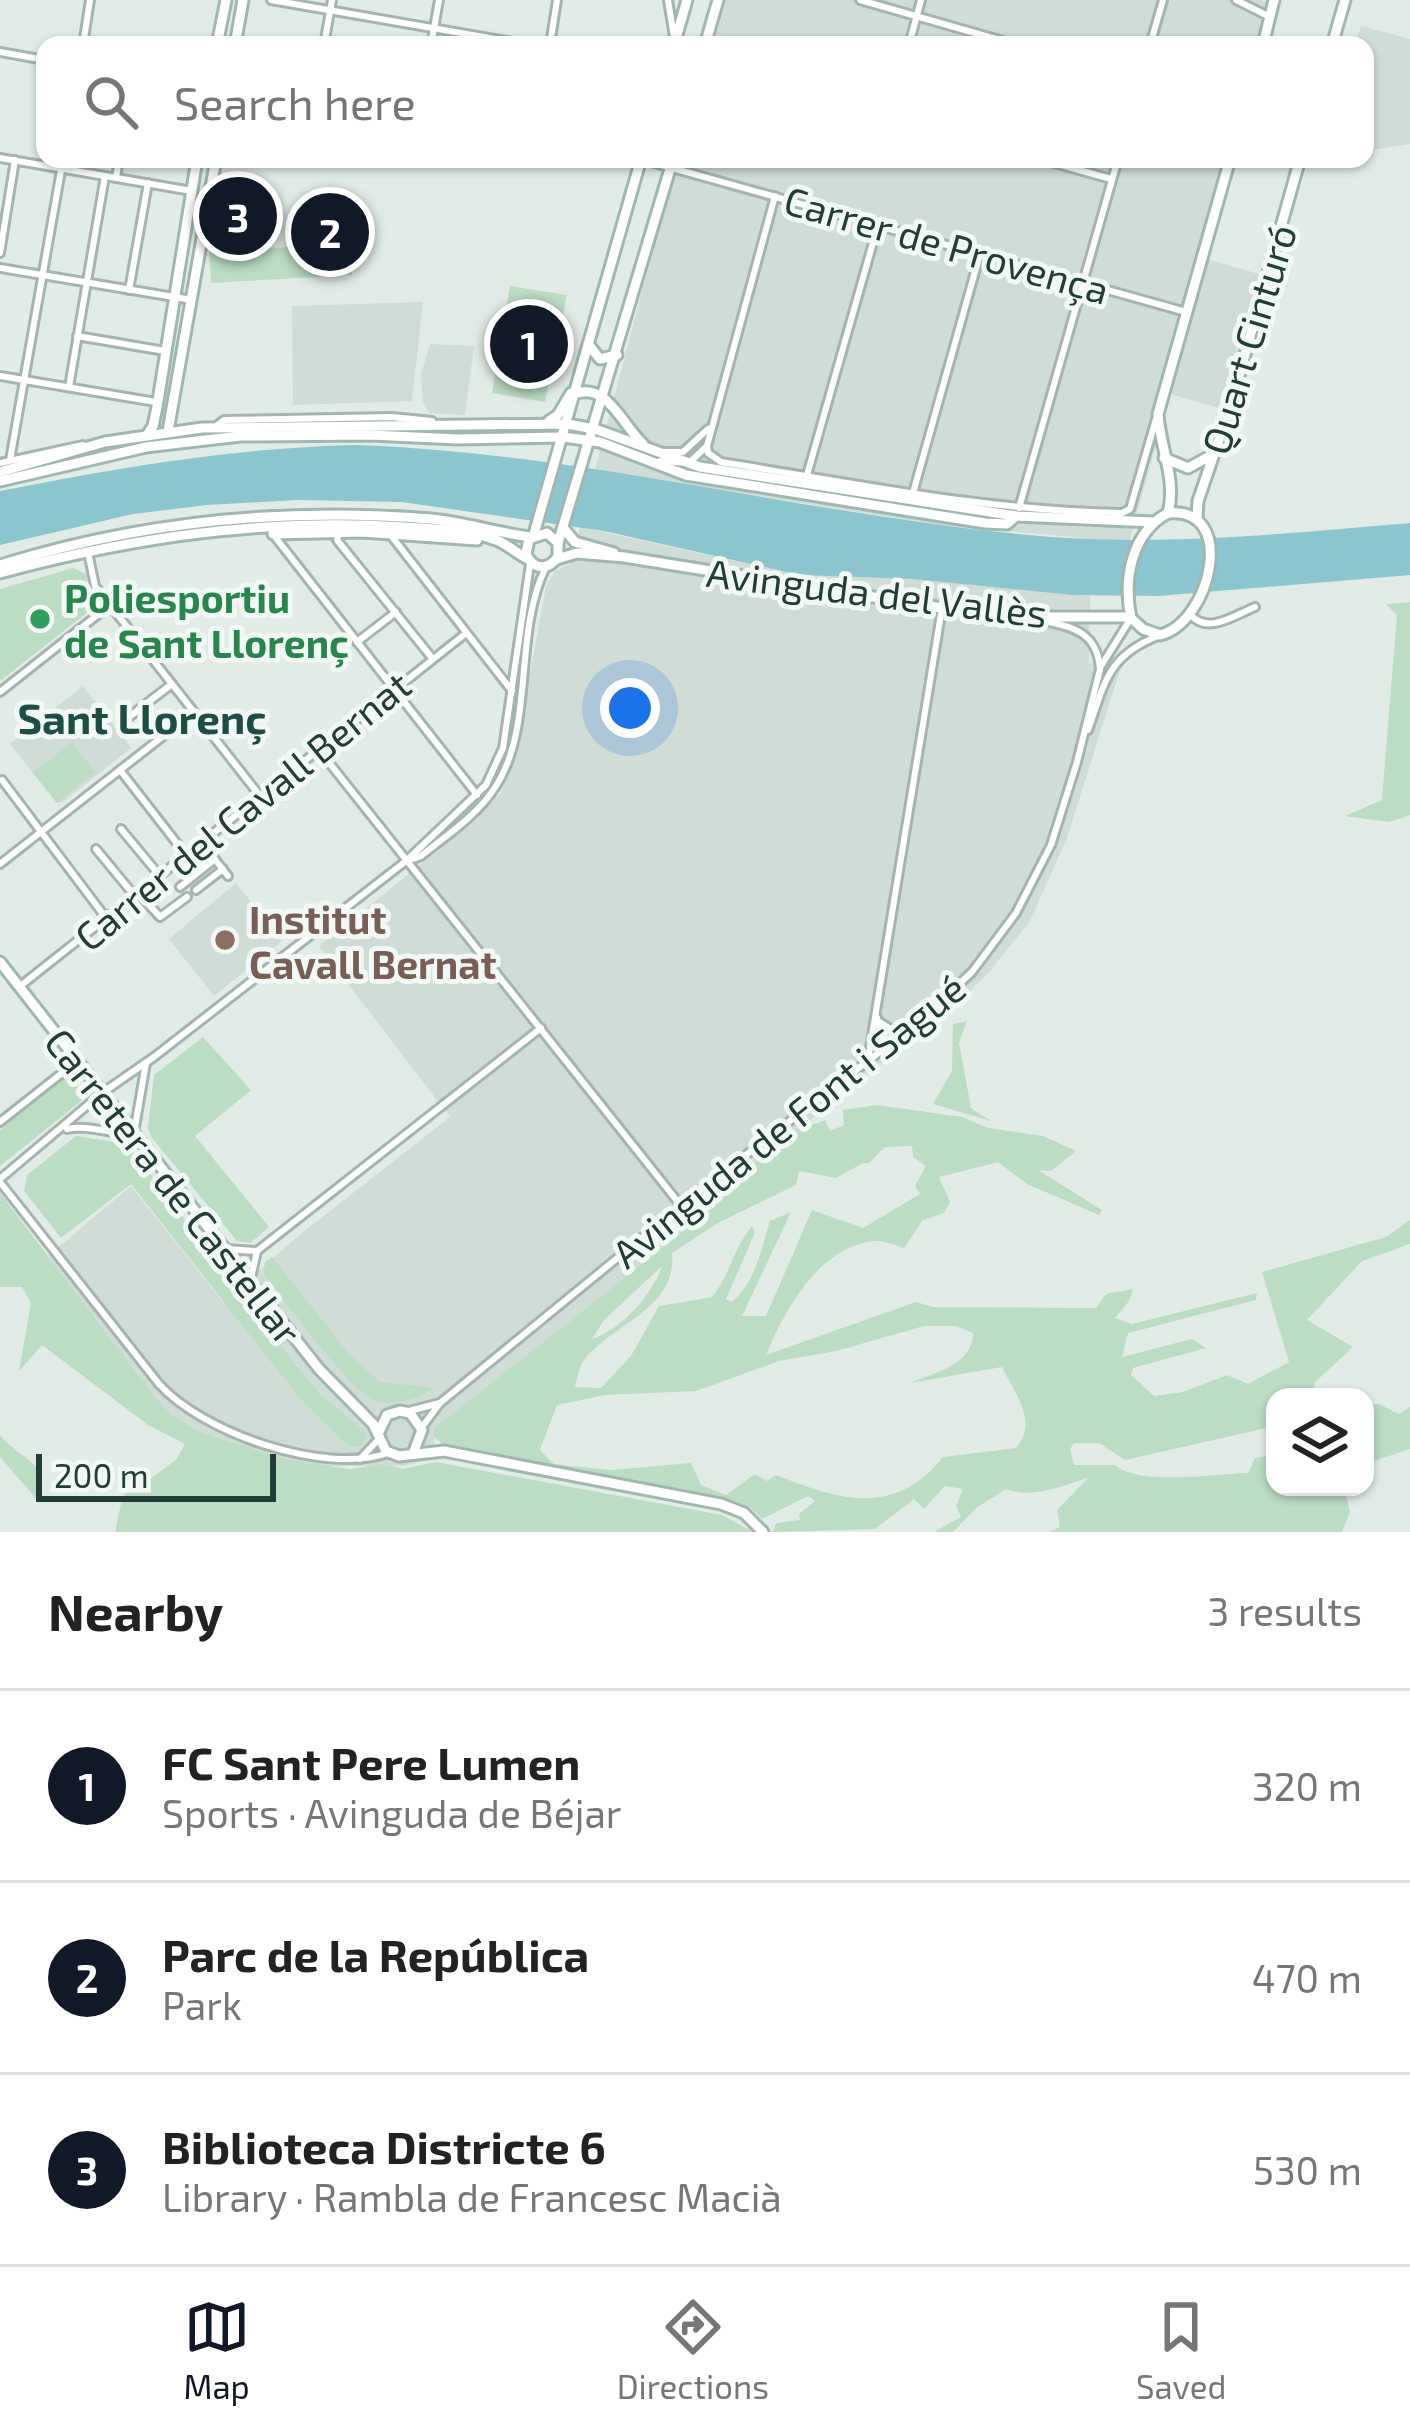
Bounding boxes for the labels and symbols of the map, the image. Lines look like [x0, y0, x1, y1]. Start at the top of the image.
pin: 3 [199, 171, 277, 261]
street label: Carrer de Provença [779, 175, 1115, 315]
pin: 2 [291, 187, 369, 277]
street label: Quart Cinturó [1191, 218, 1305, 460]
pin: 1 [490, 299, 568, 389]
street label: Avinguda del Vallès [704, 548, 1050, 636]
place label: Poliesportiu de Sant Llorenç [64, 574, 349, 668]
marker: Poliesportiu de Sant Llorenç [27, 606, 53, 632]
street label: Carrer del Cavall Bernat [65, 660, 419, 960]
your location [600, 678, 660, 738]
district label: Sant Llorenç [17, 692, 267, 745]
place label: Institut Cavall Bernat [249, 895, 496, 987]
marker: Institut Cavall Bernat [212, 927, 238, 953]
street label: Avinguda de Font i Sagué [602, 963, 974, 1277]
street label: Carretera de Castellar [36, 1019, 312, 1353]
scale bar [36, 1448, 276, 1501]

